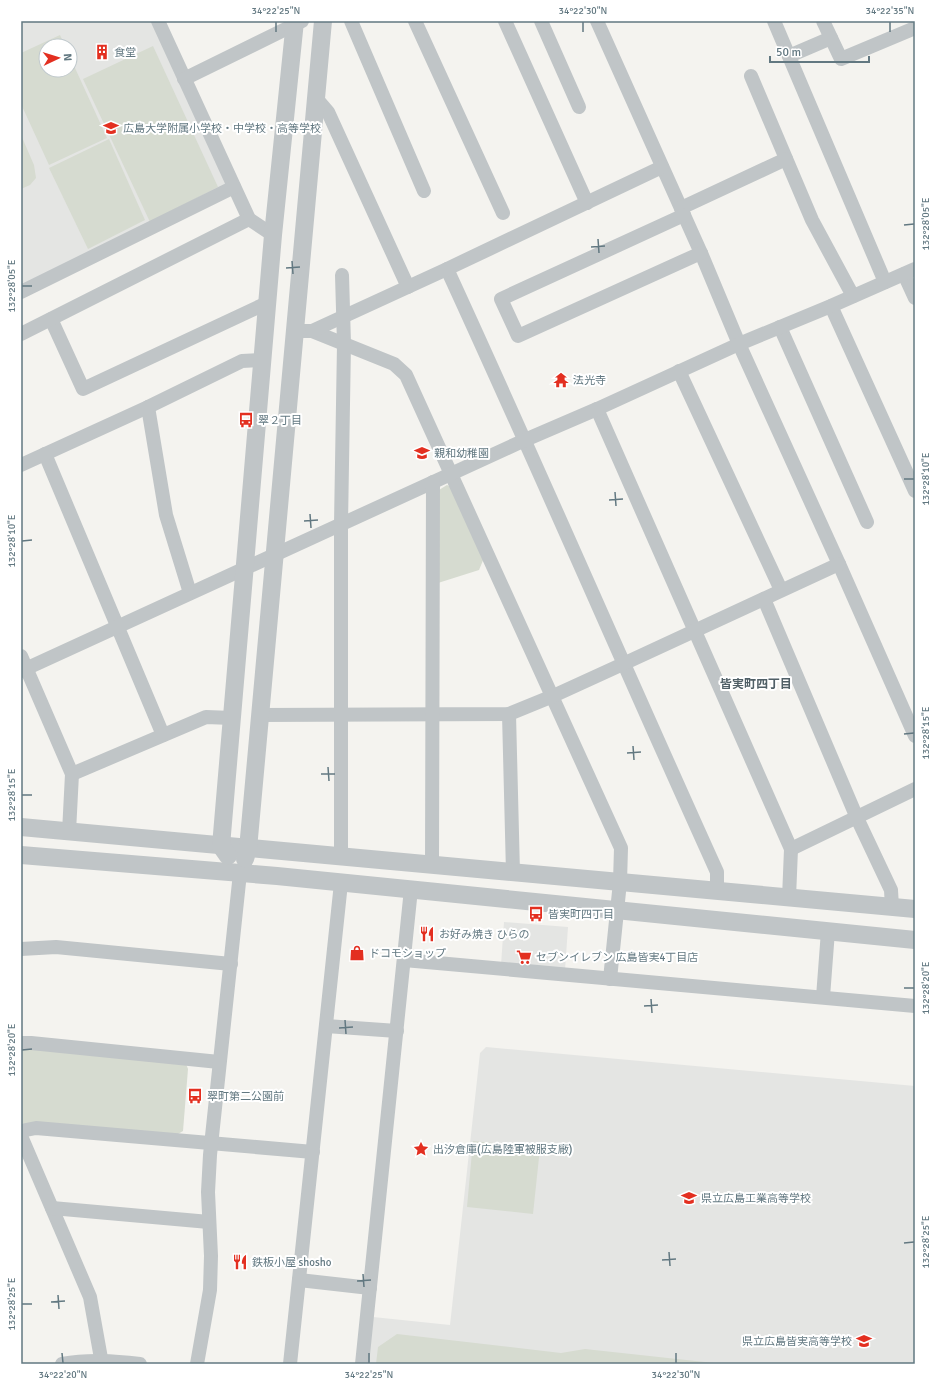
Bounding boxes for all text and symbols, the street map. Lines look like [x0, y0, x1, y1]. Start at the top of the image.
text: 34°22'25"N [252, 5, 300, 17]
text: 34°22'30"N [559, 5, 607, 17]
text: 34°22'35"N [866, 5, 914, 17]
north arrow [38, 38, 78, 78]
scale bar [770, 38, 869, 64]
building icon: 食堂 [93, 43, 111, 61]
text: 50 m [776, 45, 801, 60]
place label: 食堂 [114, 46, 136, 59]
text: N [61, 53, 74, 62]
school or university icon: 広島大学附属小学校・中学校・高等学校 [102, 119, 120, 137]
place label: 広島大学附属小学校・中学校・高等学校 [123, 122, 321, 135]
text: 132°28'05"E [920, 197, 932, 251]
text: 132°28'05"E [6, 259, 18, 313]
temple icon: 法光寺 [552, 371, 570, 389]
place label: 法光寺 [573, 374, 606, 387]
bus stop icon: 翠２丁目 [237, 411, 255, 429]
place label: 翠２丁目 [258, 414, 302, 427]
school or university icon: 親和幼稚園 [413, 444, 431, 462]
place label: 親和幼稚園 [434, 447, 489, 460]
text: 132°28'10"E [920, 452, 932, 506]
text: 132°28'10"E [6, 514, 18, 568]
district label: 皆実町四丁目 [720, 677, 792, 692]
text: 132°28'15"E [920, 706, 932, 760]
text: 132°28'15"E [6, 768, 18, 822]
bus stop icon: 皆実町四丁目 [527, 905, 545, 923]
place label: 皆実町四丁目 [548, 908, 614, 921]
restaurant icon: お好み焼き ひらの [418, 925, 436, 943]
place label: お好み焼き ひらの [439, 928, 529, 941]
shop icon: ドコモショップ [348, 944, 366, 962]
place label: ドコモショップ [369, 947, 446, 960]
supermarket icon: セブンイレブン 広島皆実4丁目店 [515, 948, 533, 966]
place label: セブンイレブン 広島皆実4丁目店 [536, 951, 698, 964]
text: 132°28'20"E [920, 961, 932, 1015]
text: 132°28'20"E [6, 1023, 18, 1077]
bus stop icon: 翠町第二公園前 [186, 1087, 204, 1105]
place label: 翠町第二公園前 [207, 1090, 284, 1103]
place icon: 出汐倉庫(広島陸軍被服支廠) [412, 1140, 430, 1158]
place label: 出汐倉庫(広島陸軍被服支廠) [433, 1143, 572, 1156]
school or university icon: 県立広島工業高等学校 [680, 1189, 698, 1207]
place label: 県立広島工業高等学校 [701, 1192, 811, 1205]
text: 132°28'25"E [920, 1215, 932, 1269]
restaurant icon: 鉄板小屋 shosho [231, 1253, 249, 1271]
place label: 鉄板小屋 shosho [252, 1256, 332, 1269]
text: 132°28'25"E [6, 1277, 18, 1331]
school or university icon: 県立広島皆実高等学校 [855, 1332, 873, 1350]
place label: 県立広島皆実高等学校 [742, 1335, 852, 1348]
text: 34°22'20"N [39, 1369, 87, 1381]
text: 34°22'25"N [345, 1369, 393, 1381]
text: 34°22'30"N [652, 1369, 700, 1381]

